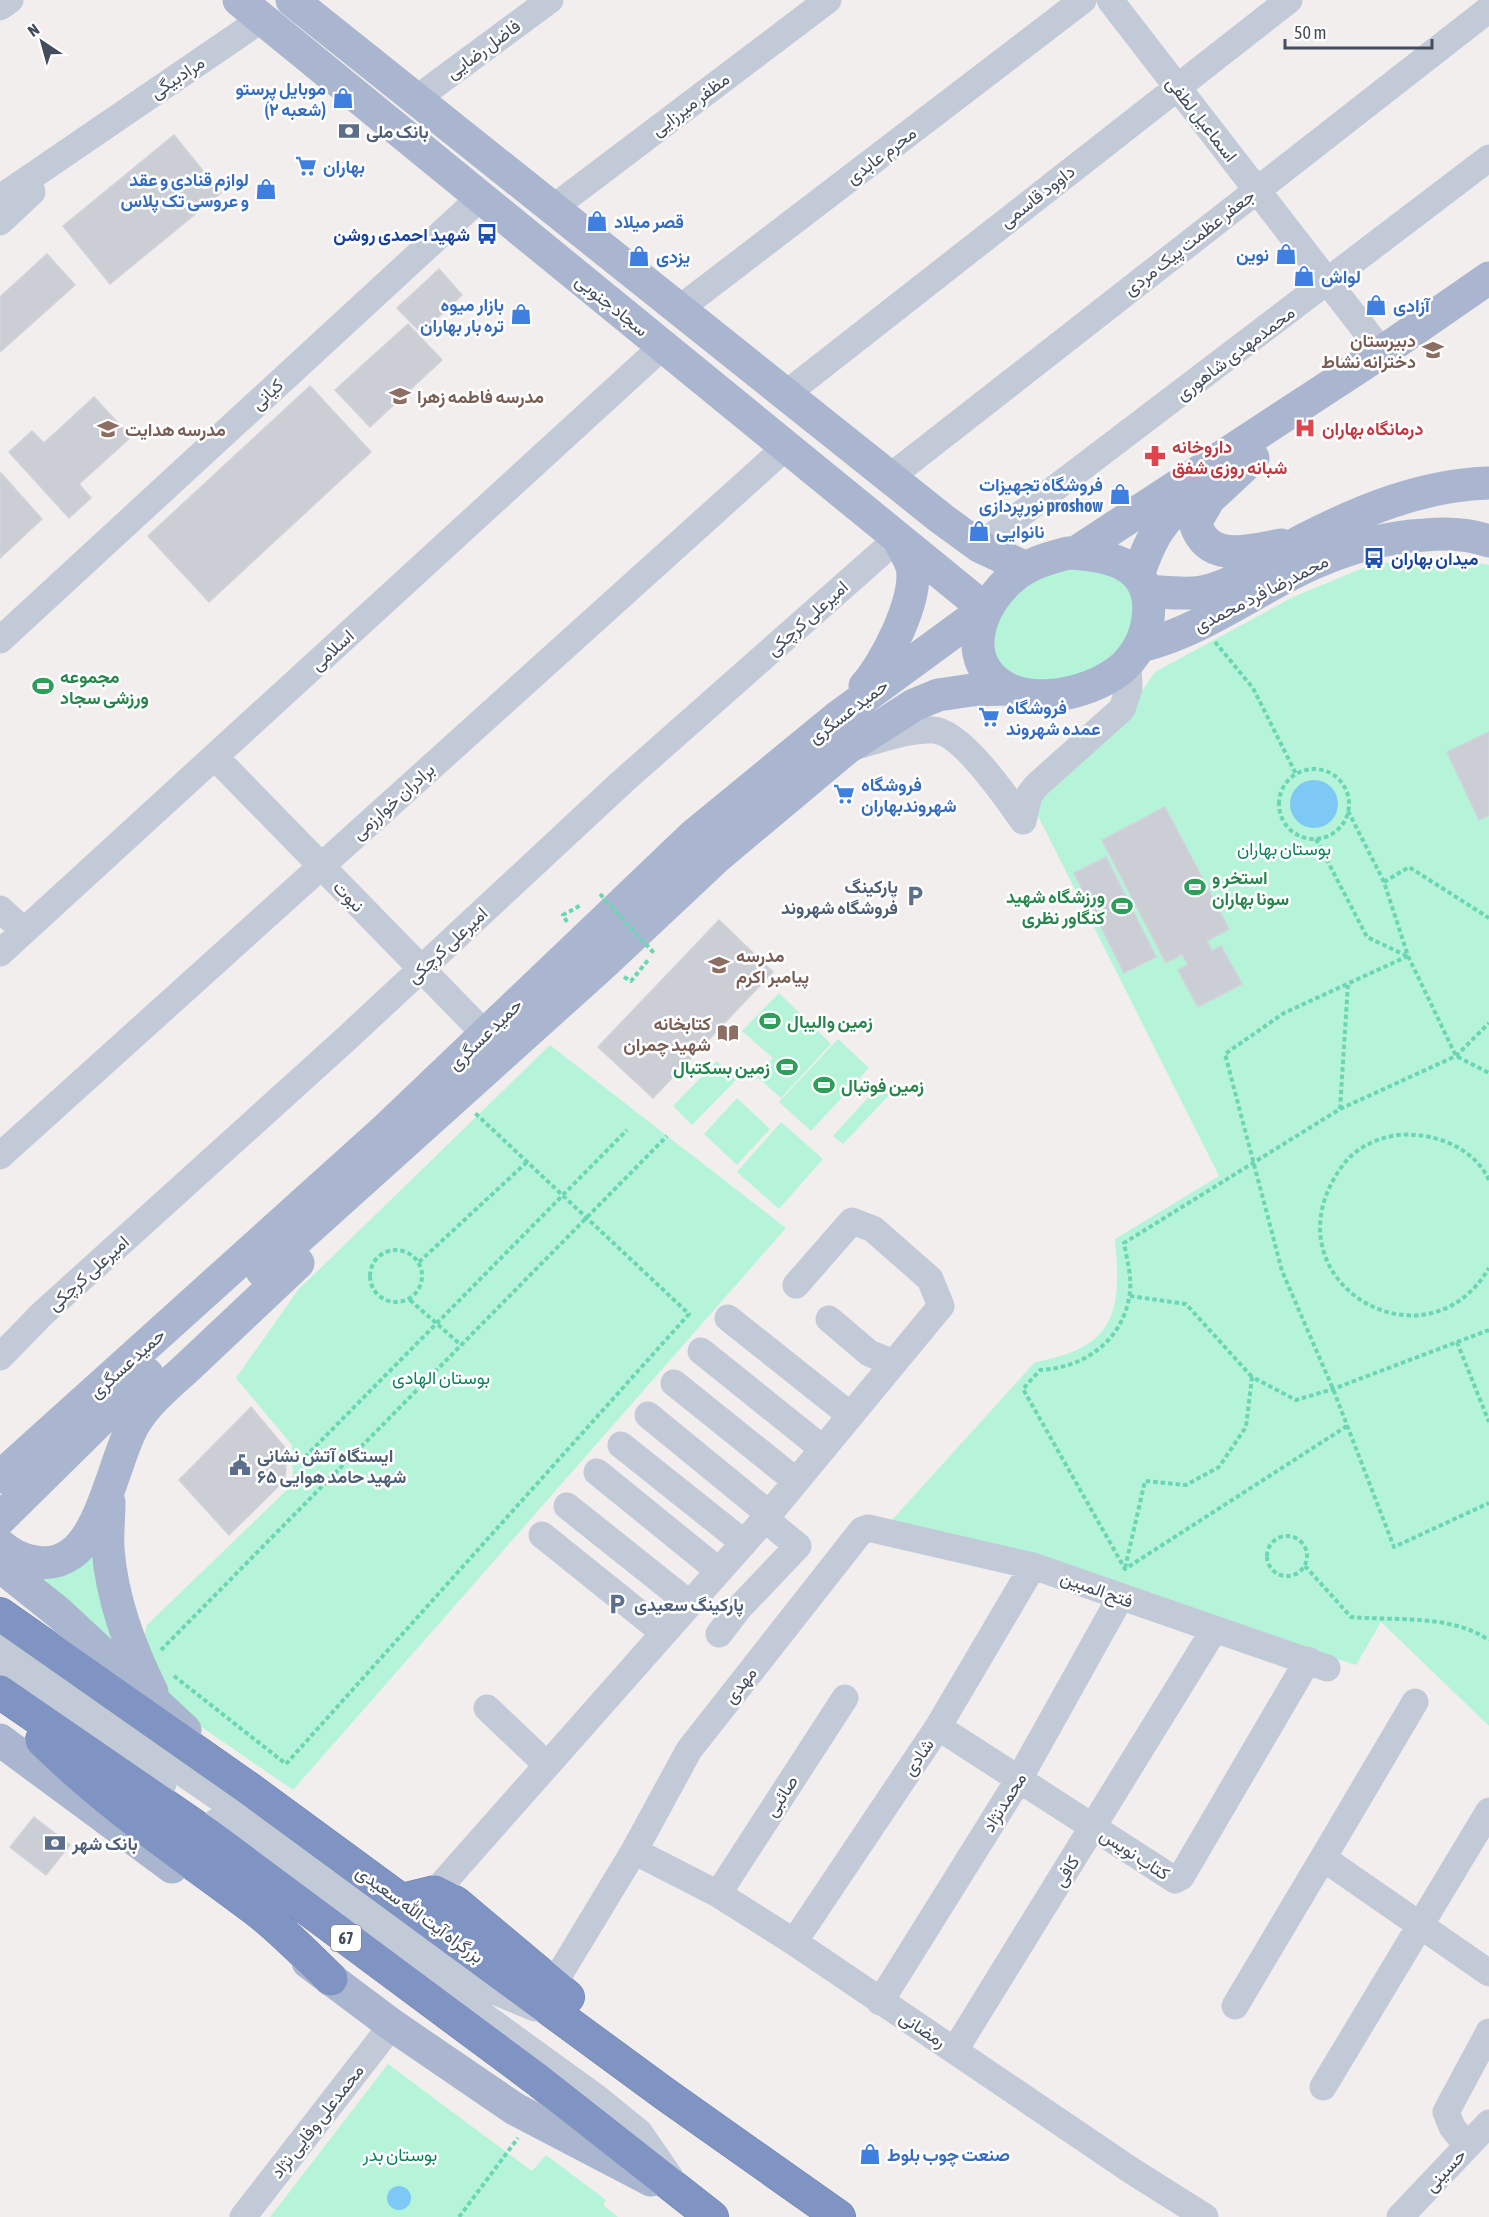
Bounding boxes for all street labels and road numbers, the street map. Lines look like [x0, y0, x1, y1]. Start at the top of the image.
street label: فاضل رضایی [442, 15, 525, 84]
street label: مرادبیگی [146, 51, 209, 104]
street label: مظفر میرزایی [647, 68, 734, 141]
street label: اسماعیل لطفی [1161, 72, 1242, 166]
street label: محرم عابدی [842, 122, 921, 190]
street label: داوود قاسمی [995, 160, 1079, 233]
street label: جعفر عظمت پیک مردی [1119, 184, 1260, 301]
street label: سجاد جنوبی [571, 269, 652, 341]
street label: محمدمهدی شاهوری [1171, 301, 1299, 405]
street label: کیانی [247, 374, 288, 415]
street label: محمدرضا فرد محمدی [1190, 550, 1332, 637]
street label: امیرعلی کرچکی [762, 576, 853, 661]
street label: اسلامی [306, 625, 359, 676]
street label: حمید عسگری [804, 674, 893, 749]
street label: برادران خوارزمی [347, 758, 439, 844]
street label: نبوت [329, 876, 369, 917]
street label: امیرعلی کرچکی [402, 902, 493, 989]
street label: حمید عسگری [444, 994, 527, 1075]
street label: امیرعلی کرچکی [43, 1231, 134, 1316]
street label: حمید عسگری [85, 1324, 170, 1403]
street label: فتح المبین [1057, 1566, 1136, 1614]
street label: مهدی [719, 1662, 762, 1708]
street label: شادی [898, 1734, 939, 1780]
street label: محمدنژاد [978, 1768, 1031, 1836]
street label: صائبی [760, 1771, 803, 1821]
street label: کتاب نویس [1096, 1824, 1174, 1885]
street label: کافی [1048, 1852, 1084, 1891]
street label: بزرگراه آیت الله سعیدی [352, 1861, 488, 1968]
road number: 67 [331, 1925, 361, 1951]
street label: رمضانی [895, 2006, 950, 2053]
street label: محمدعلی وفایی نژاد [266, 2060, 369, 2183]
street label: حسینی [1420, 2144, 1471, 2197]

